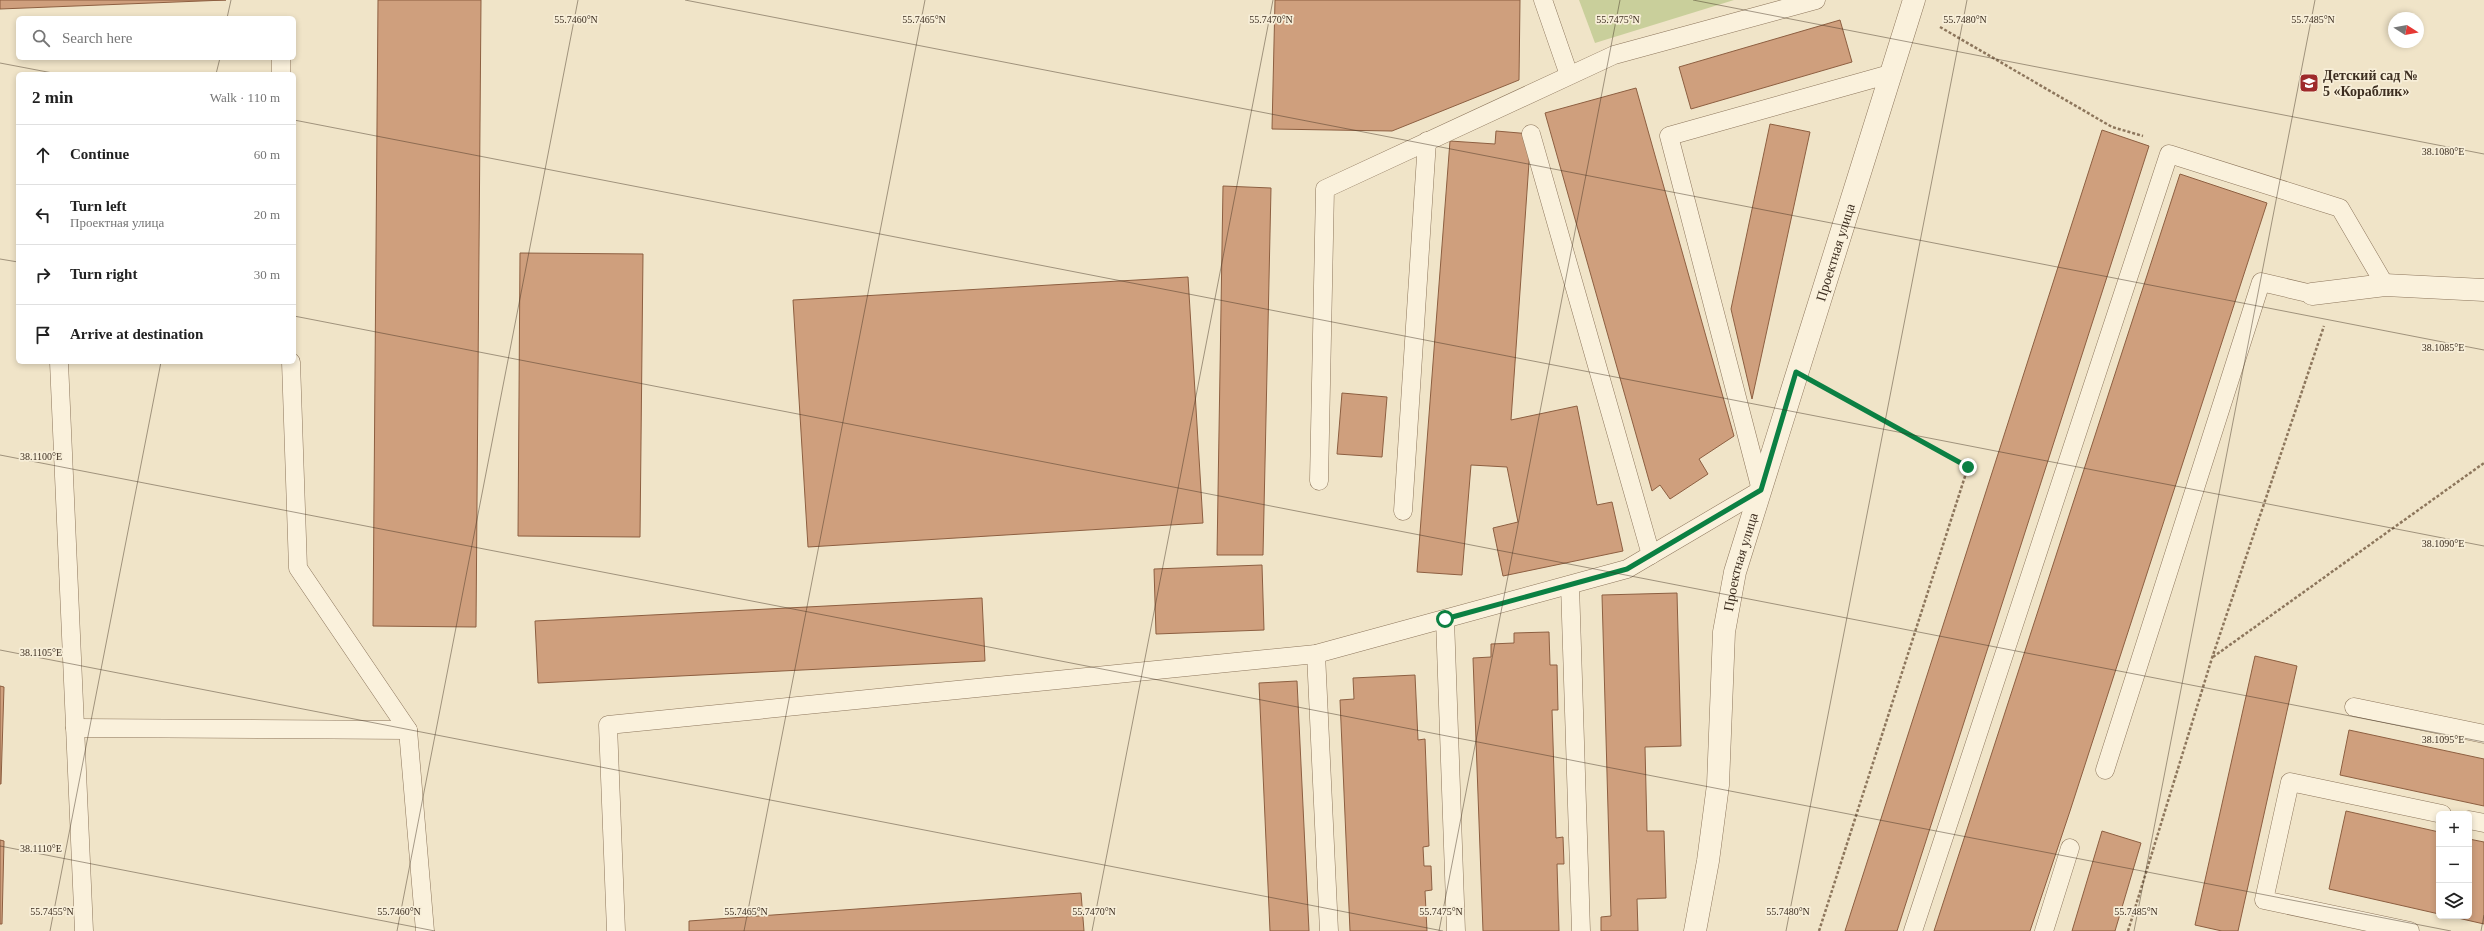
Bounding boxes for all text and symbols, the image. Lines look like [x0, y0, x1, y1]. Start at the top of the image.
north arrow [2388, 12, 2424, 48]
text: 55.7460°N [554, 14, 598, 25]
text: 55.7465°N [902, 14, 946, 25]
text: 55.7470°N [1249, 14, 1293, 25]
text: 55.7475°N [1596, 14, 1640, 25]
text: 55.7480°N [1943, 14, 1987, 25]
text: 55.7485°N [2291, 14, 2335, 25]
search box [16, 16, 296, 60]
icon: search [30, 27, 52, 49]
text: Search here [62, 30, 132, 46]
place label: Детский сад № 5 «Кораблик» [2323, 68, 2418, 99]
school or university icon: Детский сад № 5 «Кораблик» [2298, 72, 2320, 94]
text: 2 min [32, 88, 73, 107]
text: Walk · 110 m [210, 90, 280, 105]
icon: ahead [32, 144, 54, 166]
text: Continue [70, 146, 129, 162]
text: 38.1080°E [2422, 146, 2464, 157]
text: 60 m [254, 147, 280, 162]
text: Turn left [70, 198, 127, 214]
street label: Проектная улица [1813, 201, 1858, 303]
icon: left [32, 204, 54, 226]
text: 20 m [254, 207, 280, 222]
text: Проектная улица [70, 215, 164, 230]
icon: right [32, 264, 54, 286]
text: Turn right [70, 266, 137, 282]
text: 30 m [254, 267, 280, 282]
icon: arrive [32, 324, 54, 346]
text: Arrive at destination [70, 326, 203, 342]
text: 38.1085°E [2422, 342, 2464, 353]
text: 38.1100°E [20, 451, 62, 462]
route end [1959, 458, 1977, 476]
street label: Проектная улица [1720, 510, 1761, 612]
text: 38.1090°E [2422, 538, 2464, 549]
route start [1436, 610, 1454, 628]
text: 38.1105°E [20, 647, 62, 658]
text: 38.1095°E [2422, 734, 2464, 745]
map controls [2436, 811, 2472, 919]
button: + [2436, 811, 2472, 847]
text: 38.1110°E [20, 843, 62, 854]
button: − [2436, 847, 2472, 883]
button: layers [2436, 883, 2472, 919]
text: 55.7455°N [30, 906, 74, 917]
text: 55.7460°N [377, 906, 421, 917]
text: 55.7465°N [724, 906, 768, 917]
text: 55.7470°N [1072, 906, 1116, 917]
text: 55.7475°N [1419, 906, 1463, 917]
text: 55.7480°N [1766, 906, 1810, 917]
text: 55.7485°N [2114, 906, 2158, 917]

